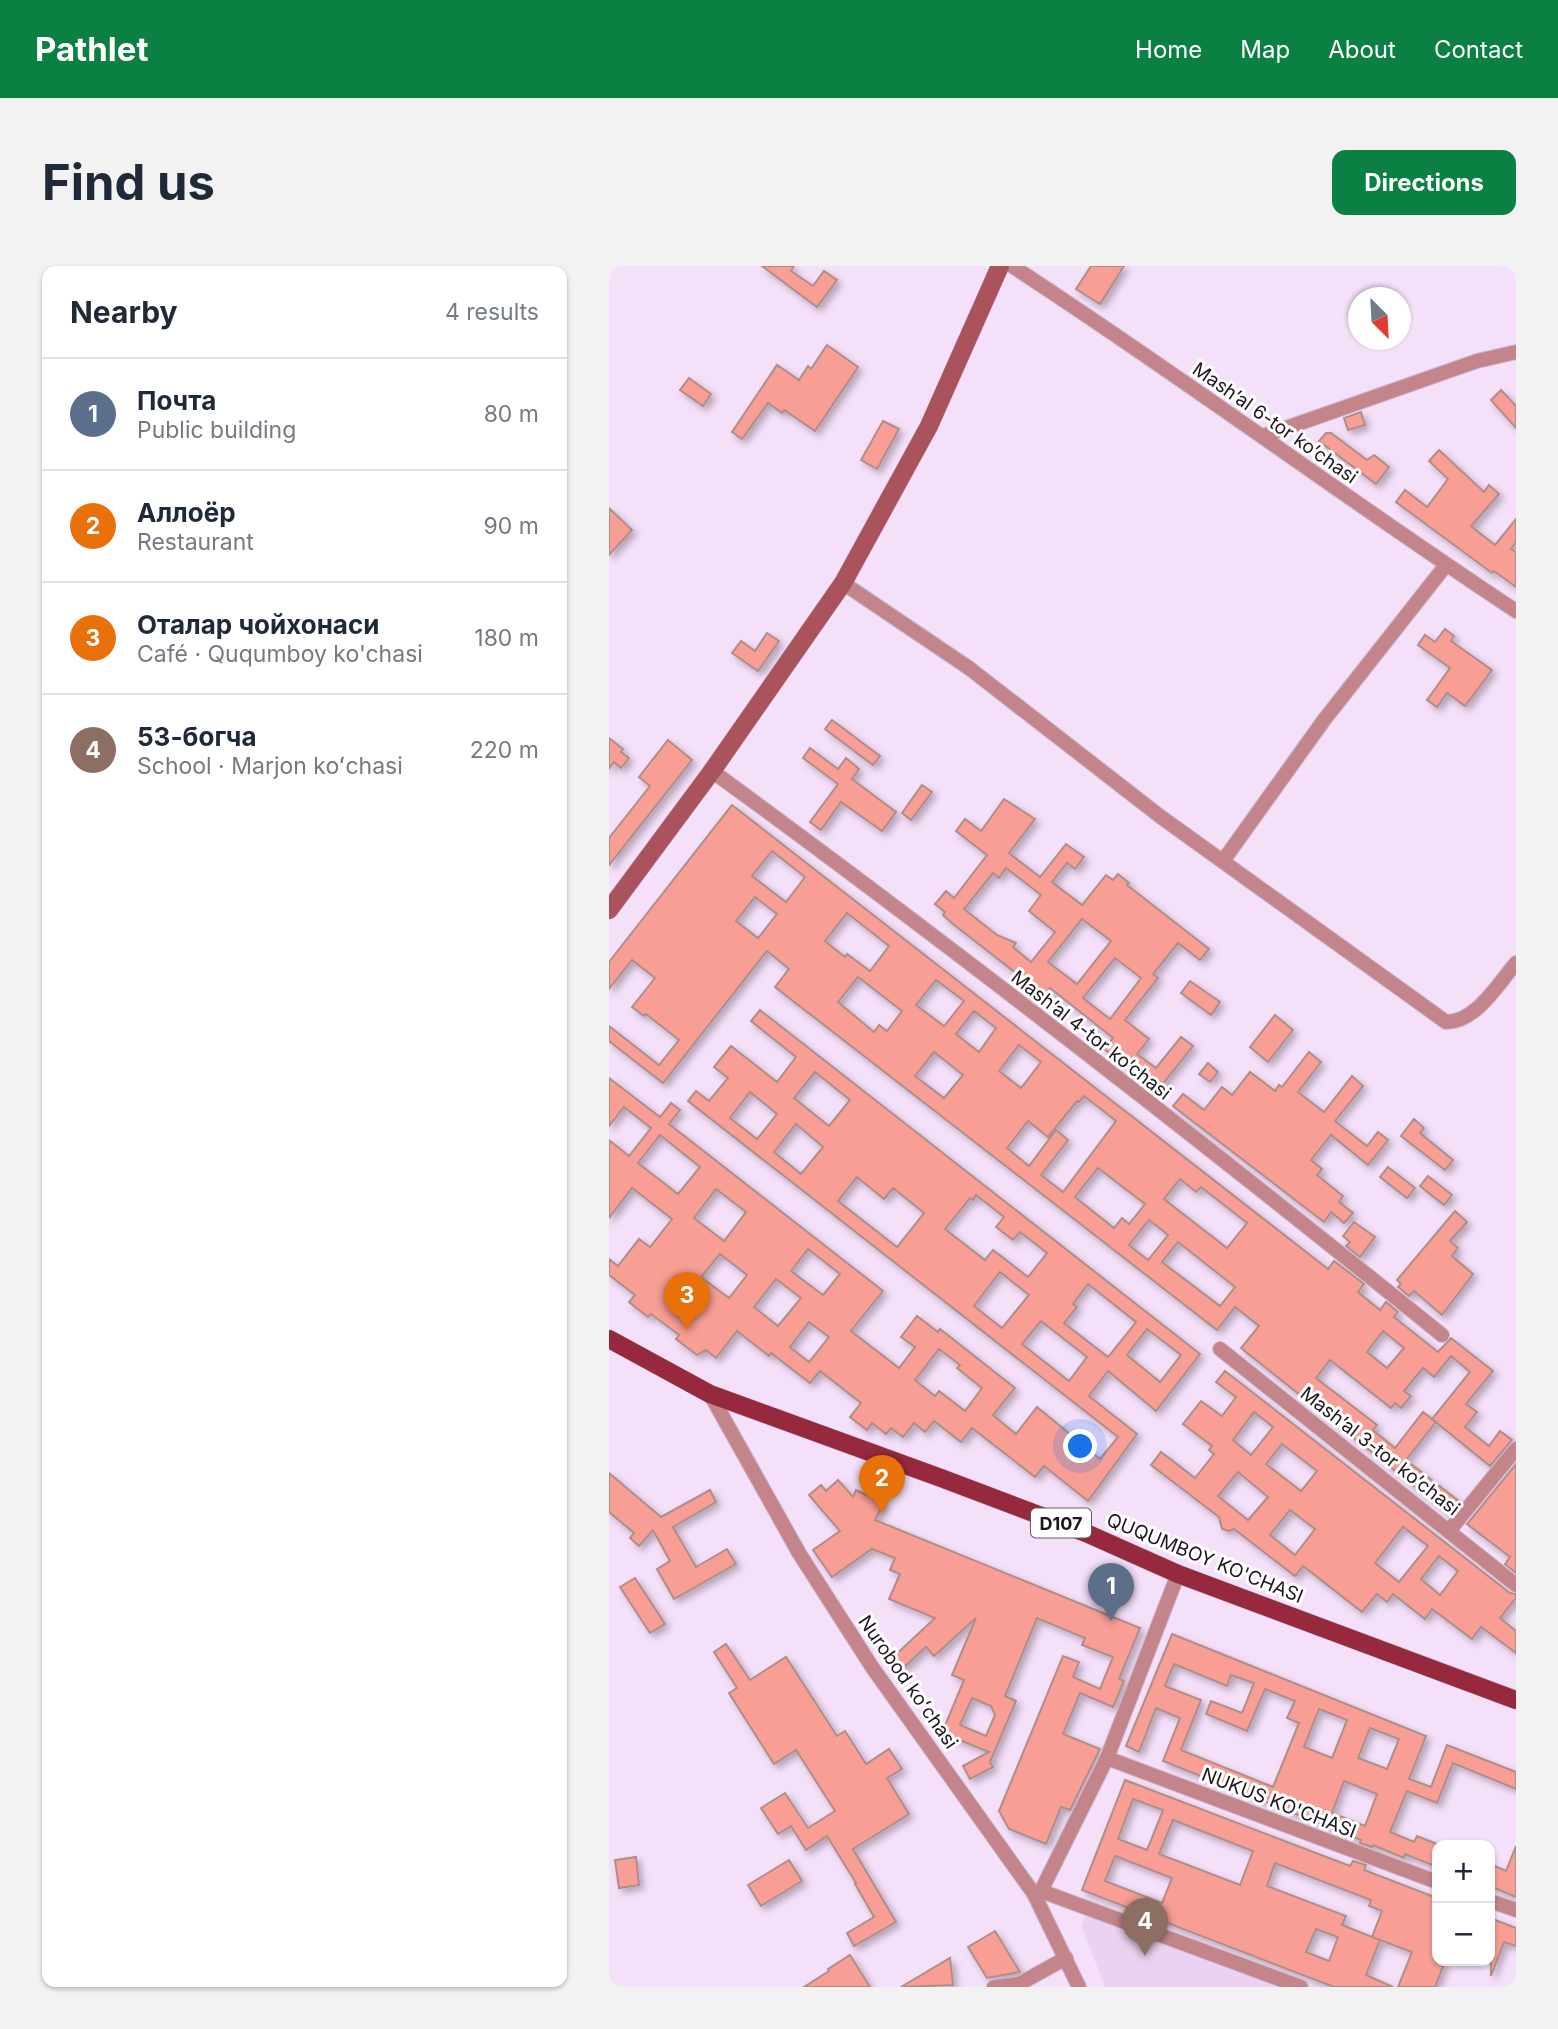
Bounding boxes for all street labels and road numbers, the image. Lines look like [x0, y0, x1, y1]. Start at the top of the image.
street label: Mashʼal 6-tor koʼchasi [1188, 357, 1362, 489]
street label: Mashʼal 4-tor koʼchasi [1007, 966, 1175, 1104]
street label: Mashʼal 3-tor koʼchasi [1296, 1382, 1464, 1520]
road number: D107 [1031, 1508, 1091, 1538]
street label: QUQUMBOY KO'CHASI [1103, 1508, 1307, 1608]
street label: Nurobod koʻchasi [853, 1611, 963, 1753]
street label: NUKUS KO'CHASI [1198, 1763, 1360, 1843]

